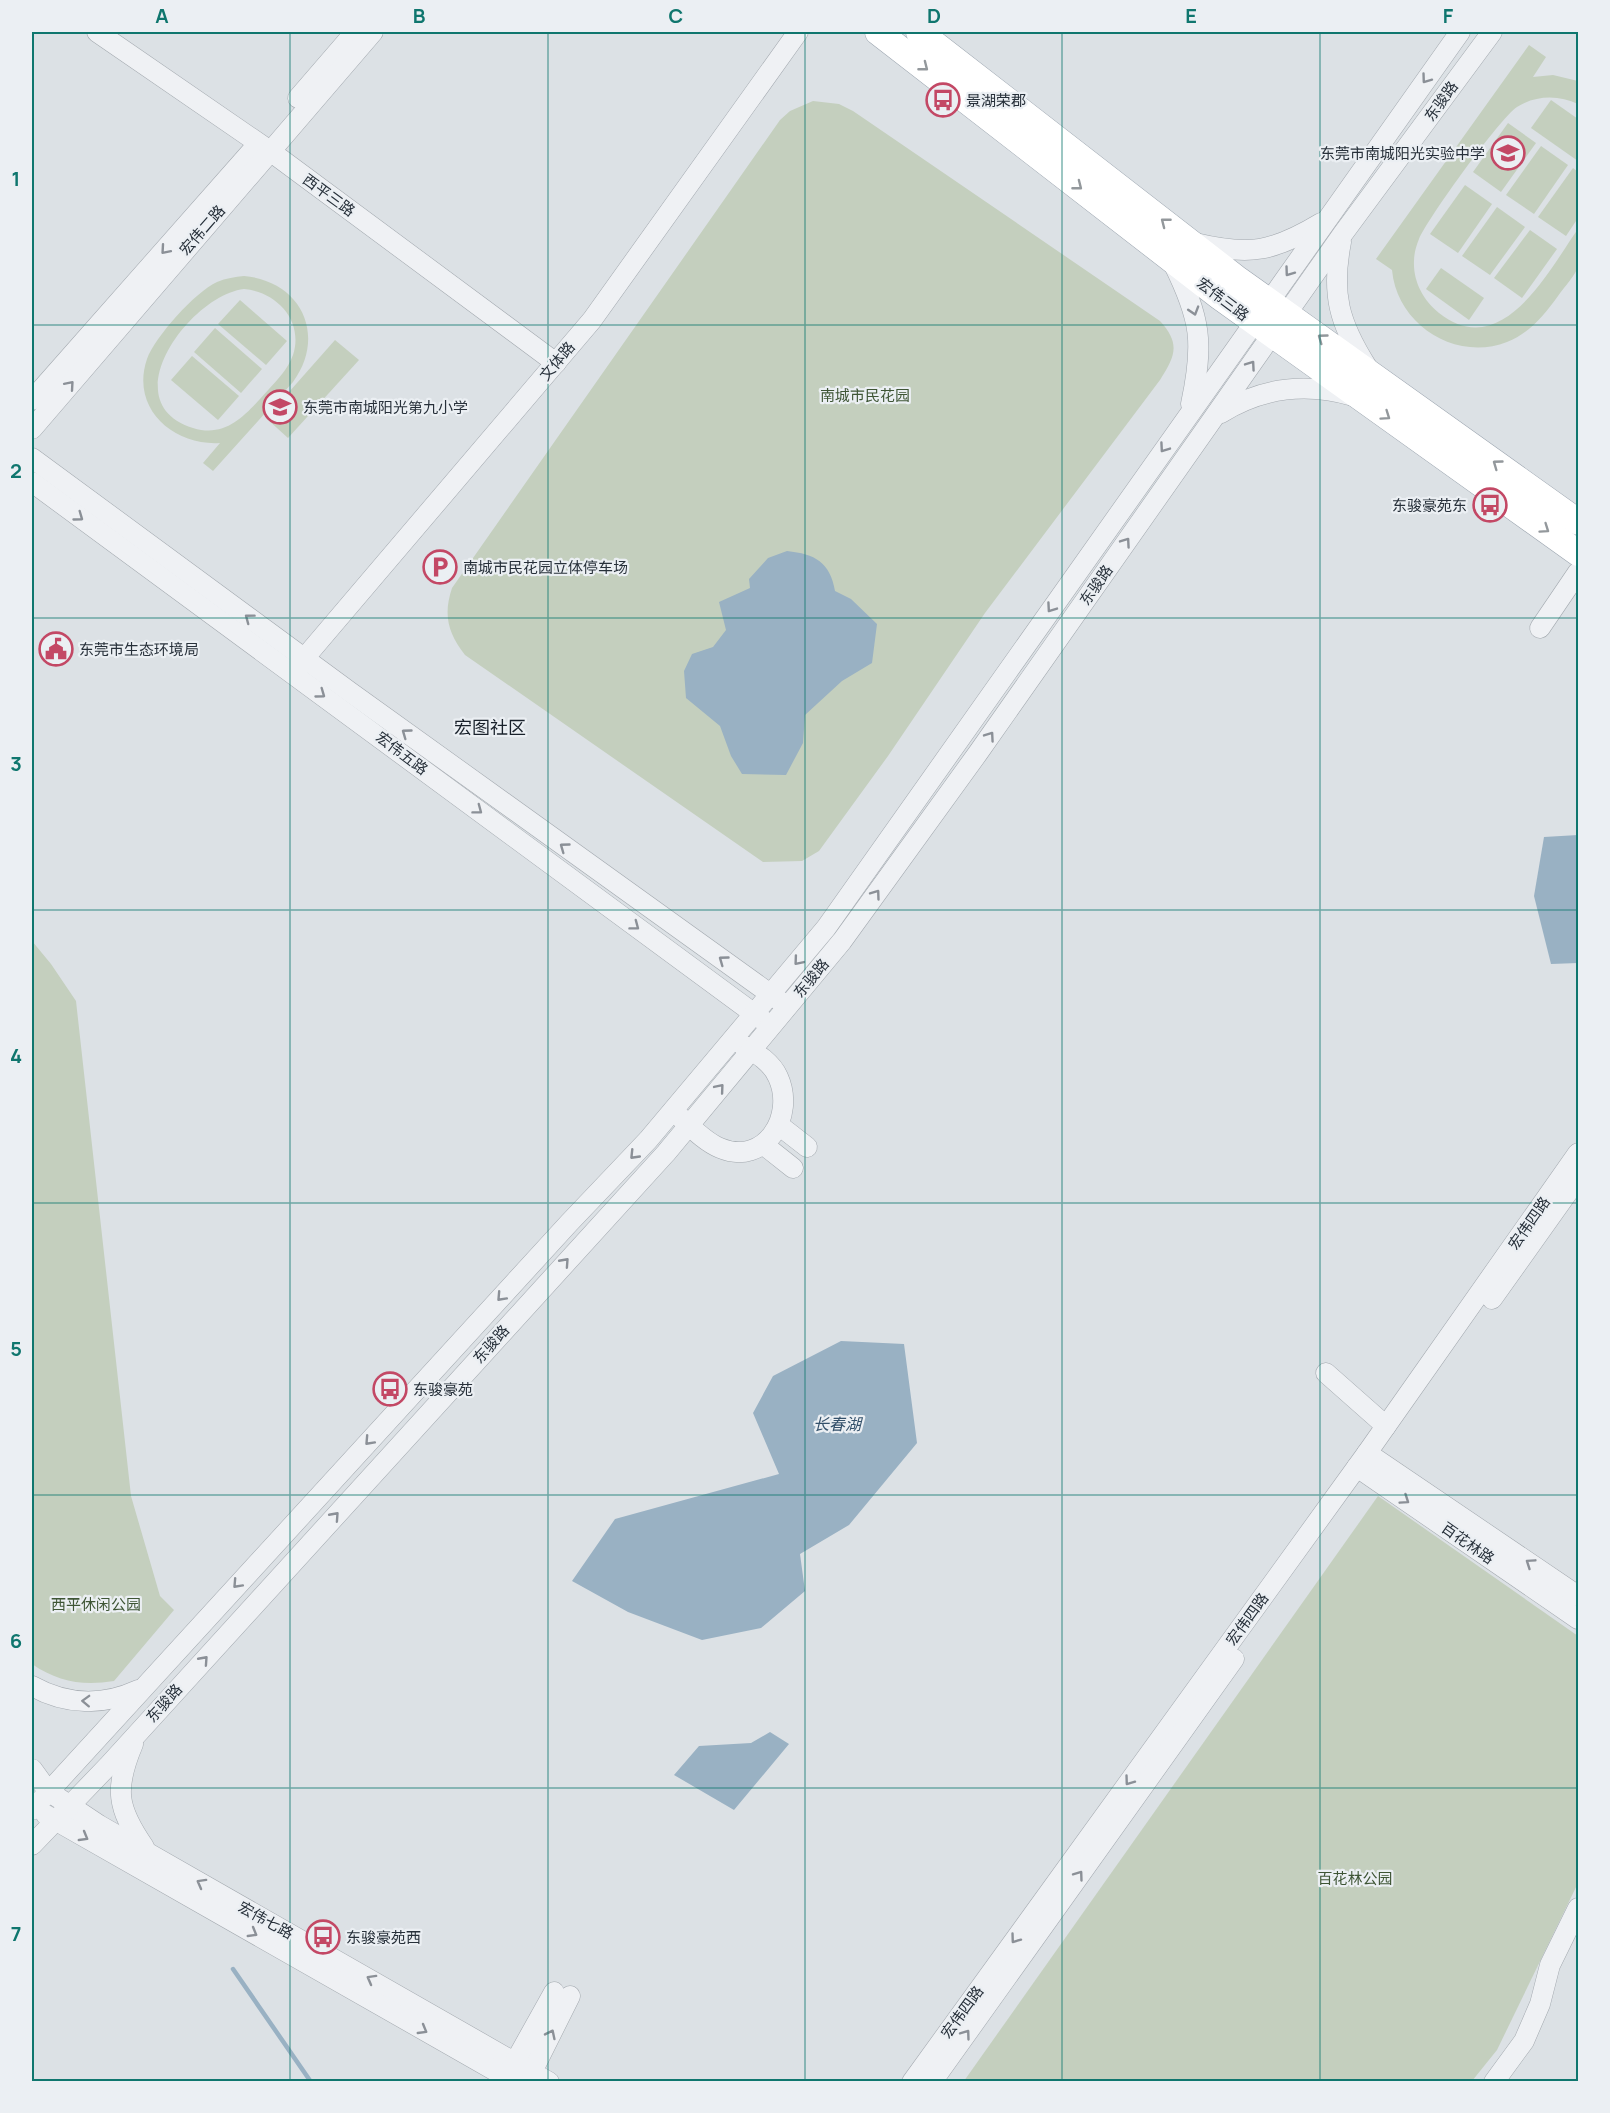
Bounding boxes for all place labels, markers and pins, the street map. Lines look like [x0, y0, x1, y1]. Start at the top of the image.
bus stop icon: 景湖荣郡 [925, 82, 961, 118]
place label: 景湖荣郡 [966, 90, 1026, 111]
school or university icon: 东莞市南城阳光实验中学 [1490, 135, 1526, 171]
place label: 东莞市南城阳光实验中学 [1320, 143, 1485, 164]
school or university icon: 东莞市南城阳光第九小学 [262, 389, 298, 425]
place label: 东莞市南城阳光第九小学 [303, 397, 468, 418]
bus stop icon: 东骏豪苑东 [1472, 487, 1508, 523]
place label: 东骏豪苑东 [1392, 495, 1467, 516]
parking icon: 南城市民花园立体停车场 [422, 549, 458, 585]
place label: 南城市民花园立体停车场 [463, 557, 628, 578]
public building icon: 东莞市生态环境局 [38, 631, 74, 667]
place label: 东莞市生态环境局 [79, 639, 199, 660]
bus stop icon: 东骏豪苑 [372, 1371, 408, 1407]
place label: 东骏豪苑 [413, 1379, 473, 1400]
bus stop icon: 东骏豪苑西 [305, 1919, 341, 1955]
place label: 东骏豪苑西 [346, 1927, 421, 1948]

